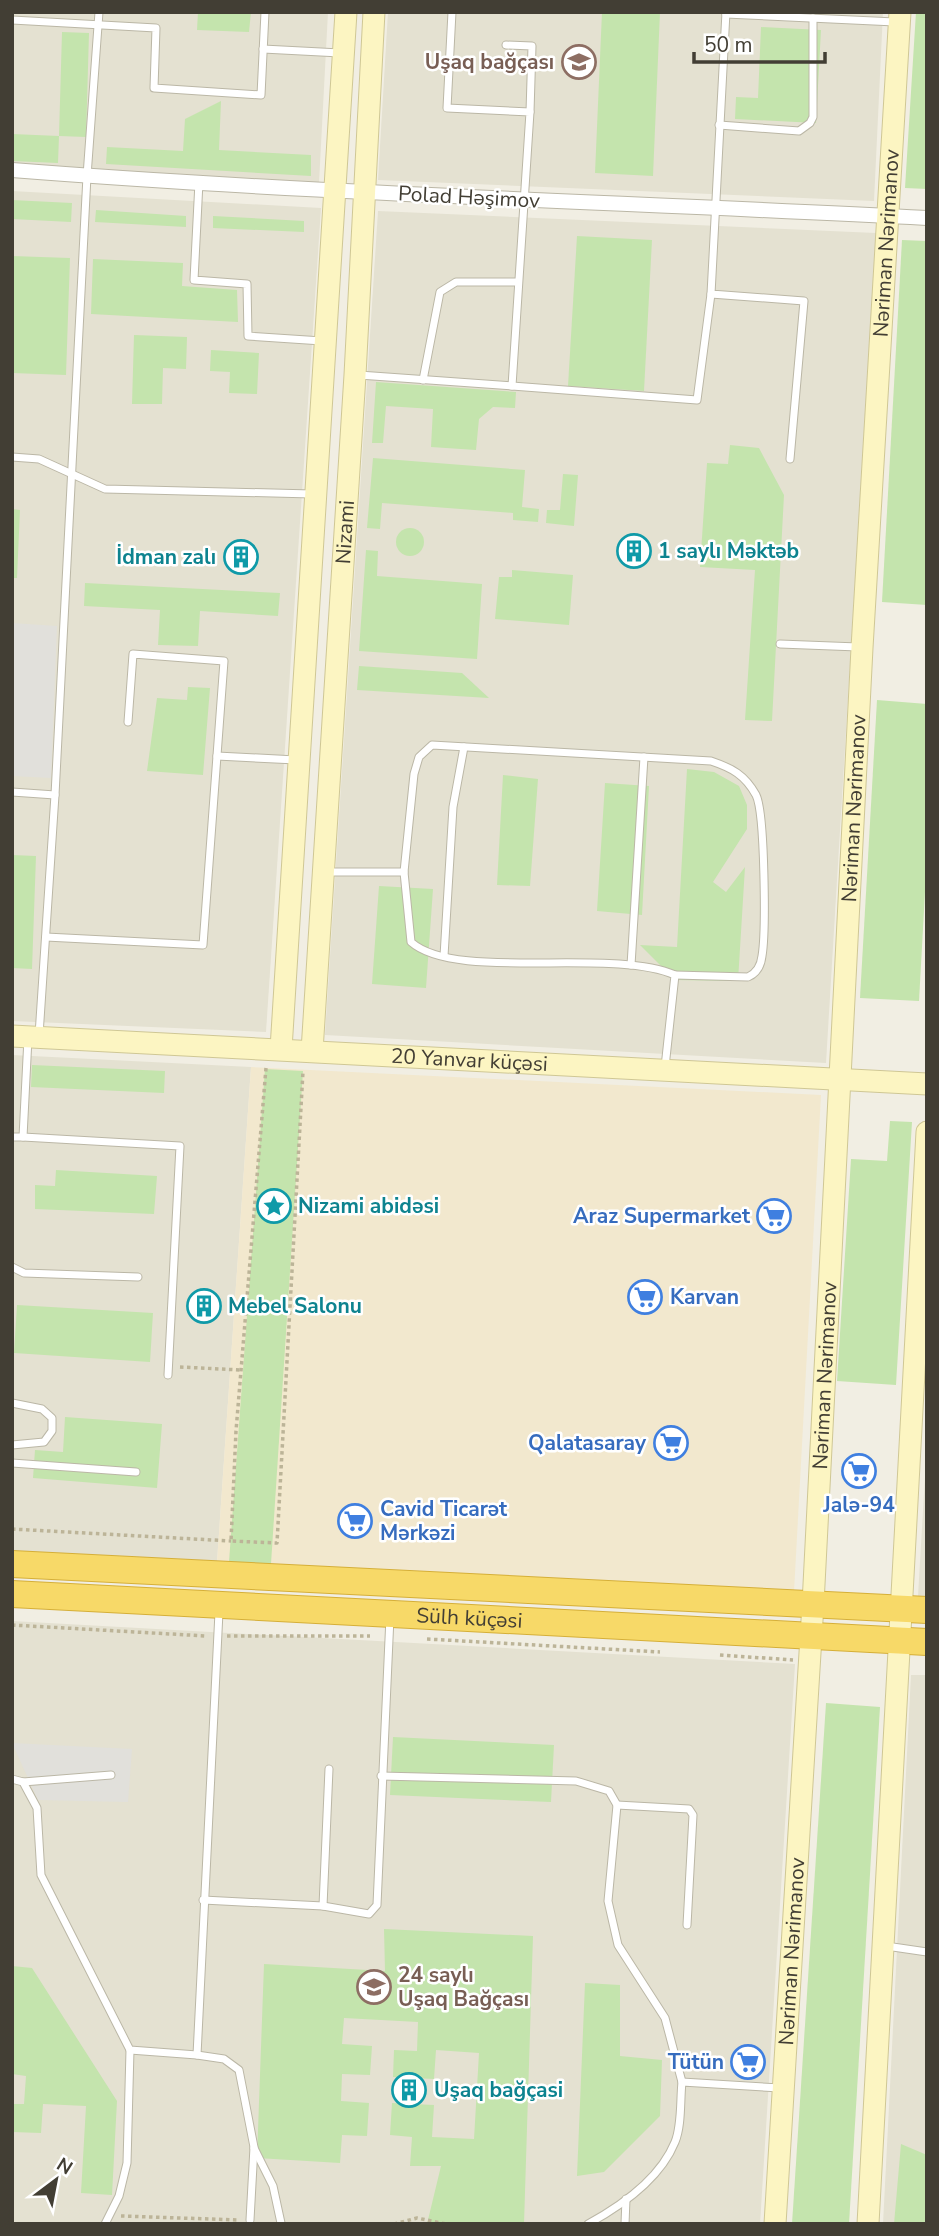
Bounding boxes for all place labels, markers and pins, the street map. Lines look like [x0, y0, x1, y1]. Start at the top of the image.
school or university icon: Uşaq bağçası [560, 43, 598, 81]
place label: Uşaq bağçası [425, 48, 554, 76]
building icon: 1 saylı Məktəb [615, 532, 653, 570]
place label: 1 saylı Məktəb [658, 537, 799, 565]
building icon: İdman zalı [222, 538, 260, 576]
place label: İdman zalı [116, 543, 216, 571]
place icon: Nizami abidәsi [255, 1187, 293, 1225]
place label: Nizami abidәsi [298, 1192, 439, 1220]
supermarket icon: Araz Supermarket [755, 1197, 793, 1235]
place label: Araz Supermarket [573, 1202, 751, 1230]
supermarket icon: Karvan [626, 1278, 664, 1316]
place label: Karvan [670, 1283, 739, 1311]
building icon: Mebel Salonu [185, 1287, 223, 1325]
place label: Mebel Salonu [228, 1292, 362, 1320]
supermarket icon: Qalatasaray [652, 1424, 690, 1462]
place label: Qalatasaray [528, 1429, 647, 1457]
supermarket icon: Jalə-94 [840, 1452, 878, 1490]
place label: Jalə-94 [822, 1491, 895, 1519]
place label: Cavid Ticarət Mərkəzi [380, 1495, 508, 1547]
supermarket icon: Cavid Ticarət Mərkəzi [336, 1502, 374, 1540]
place label: 24 saylı Uşaq Bağçası [398, 1961, 529, 2013]
school or university icon: 24 saylı Uşaq Bağçası [355, 1968, 393, 2006]
supermarket icon: Tütün [729, 2043, 767, 2081]
place label: Tütün [668, 2048, 724, 2076]
building icon: Uşaq bağçasi [390, 2071, 428, 2109]
place label: Uşaq bağçasi [434, 2076, 563, 2104]

